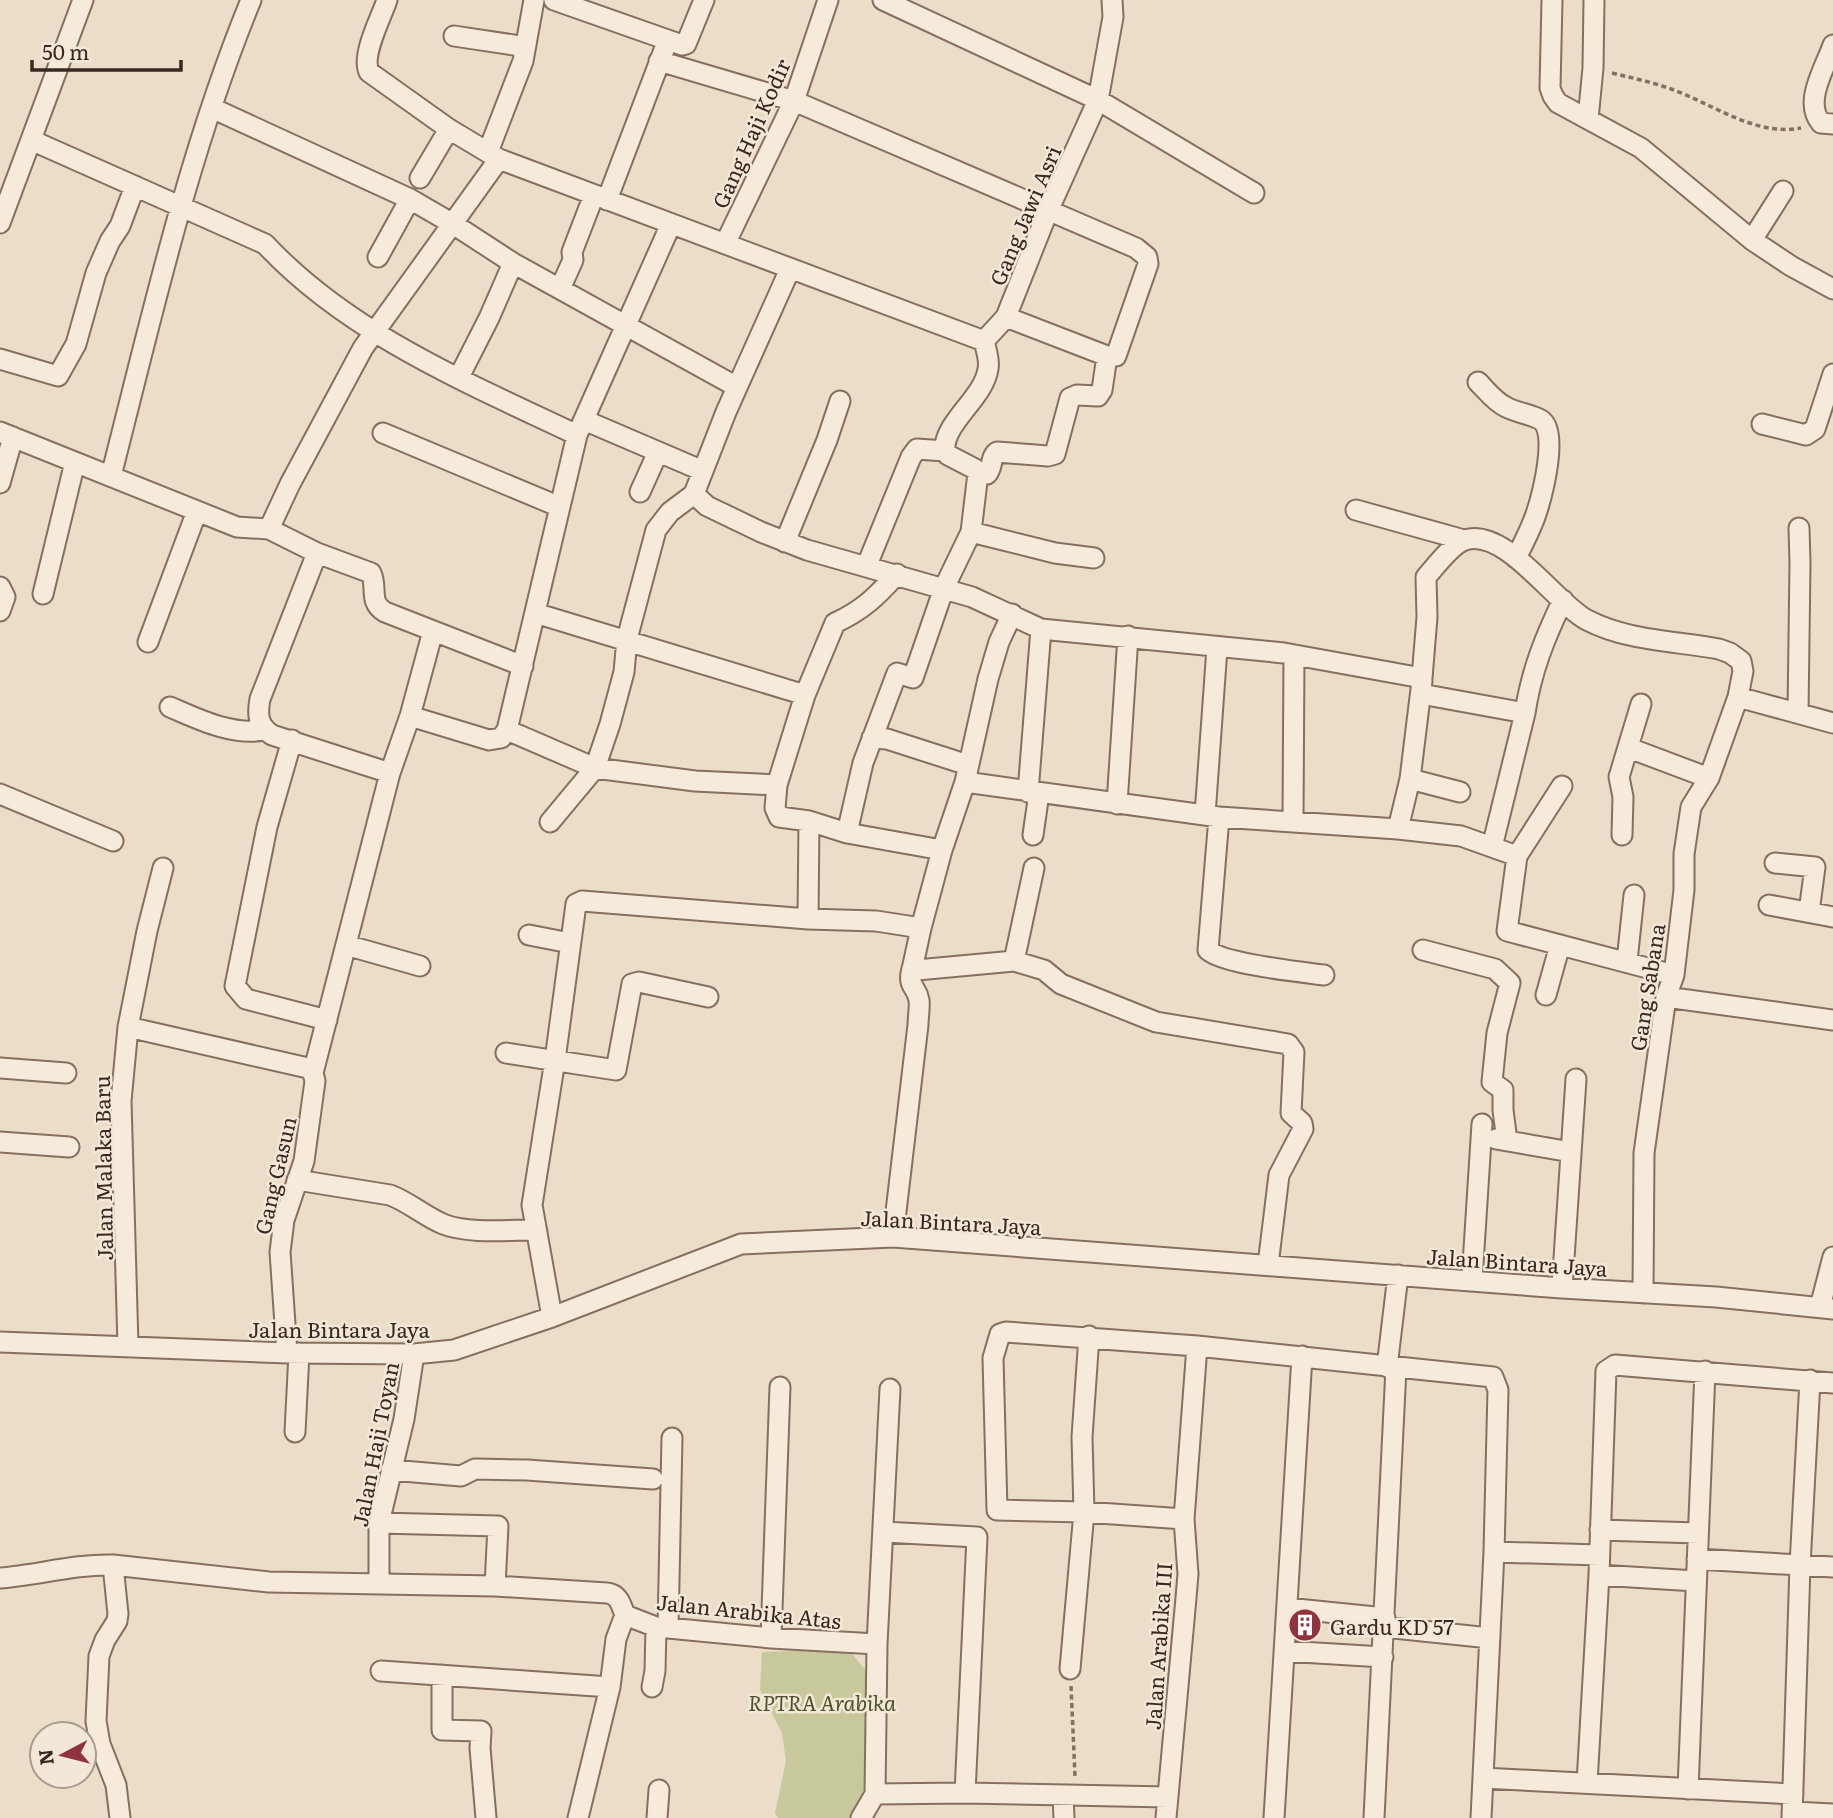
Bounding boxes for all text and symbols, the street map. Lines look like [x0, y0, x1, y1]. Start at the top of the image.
scale bar [32, 28, 180, 72]
text: 50 m [42, 35, 89, 66]
street label: Gang Haji Kodir [703, 53, 797, 213]
street label: Gang Jawi Asri [981, 140, 1067, 290]
street label: Gang Sabana [1621, 920, 1671, 1053]
street label: Jalan Malaka Baru [85, 1075, 119, 1261]
street label: Gang Gasun [245, 1113, 303, 1237]
street label: Jalan Bintara Jaya [860, 1201, 1043, 1241]
street label: Jalan Bintara Jaya [1425, 1239, 1609, 1283]
street label: Jalan Bintara Jaya [248, 1313, 430, 1344]
street label: Jalan Haji Toyan [343, 1359, 405, 1529]
street label: Jalan Arabika III [1136, 1561, 1178, 1731]
street label: Jalan Arabika Atas [655, 1585, 843, 1635]
building icon: Gardu KD 57 [1286, 1606, 1324, 1644]
place label: Gardu KD 57 [1330, 1610, 1454, 1641]
park label: RPTRA Arabika [748, 1686, 896, 1717]
north arrow [28, 1720, 98, 1790]
text: N [30, 1748, 60, 1767]

